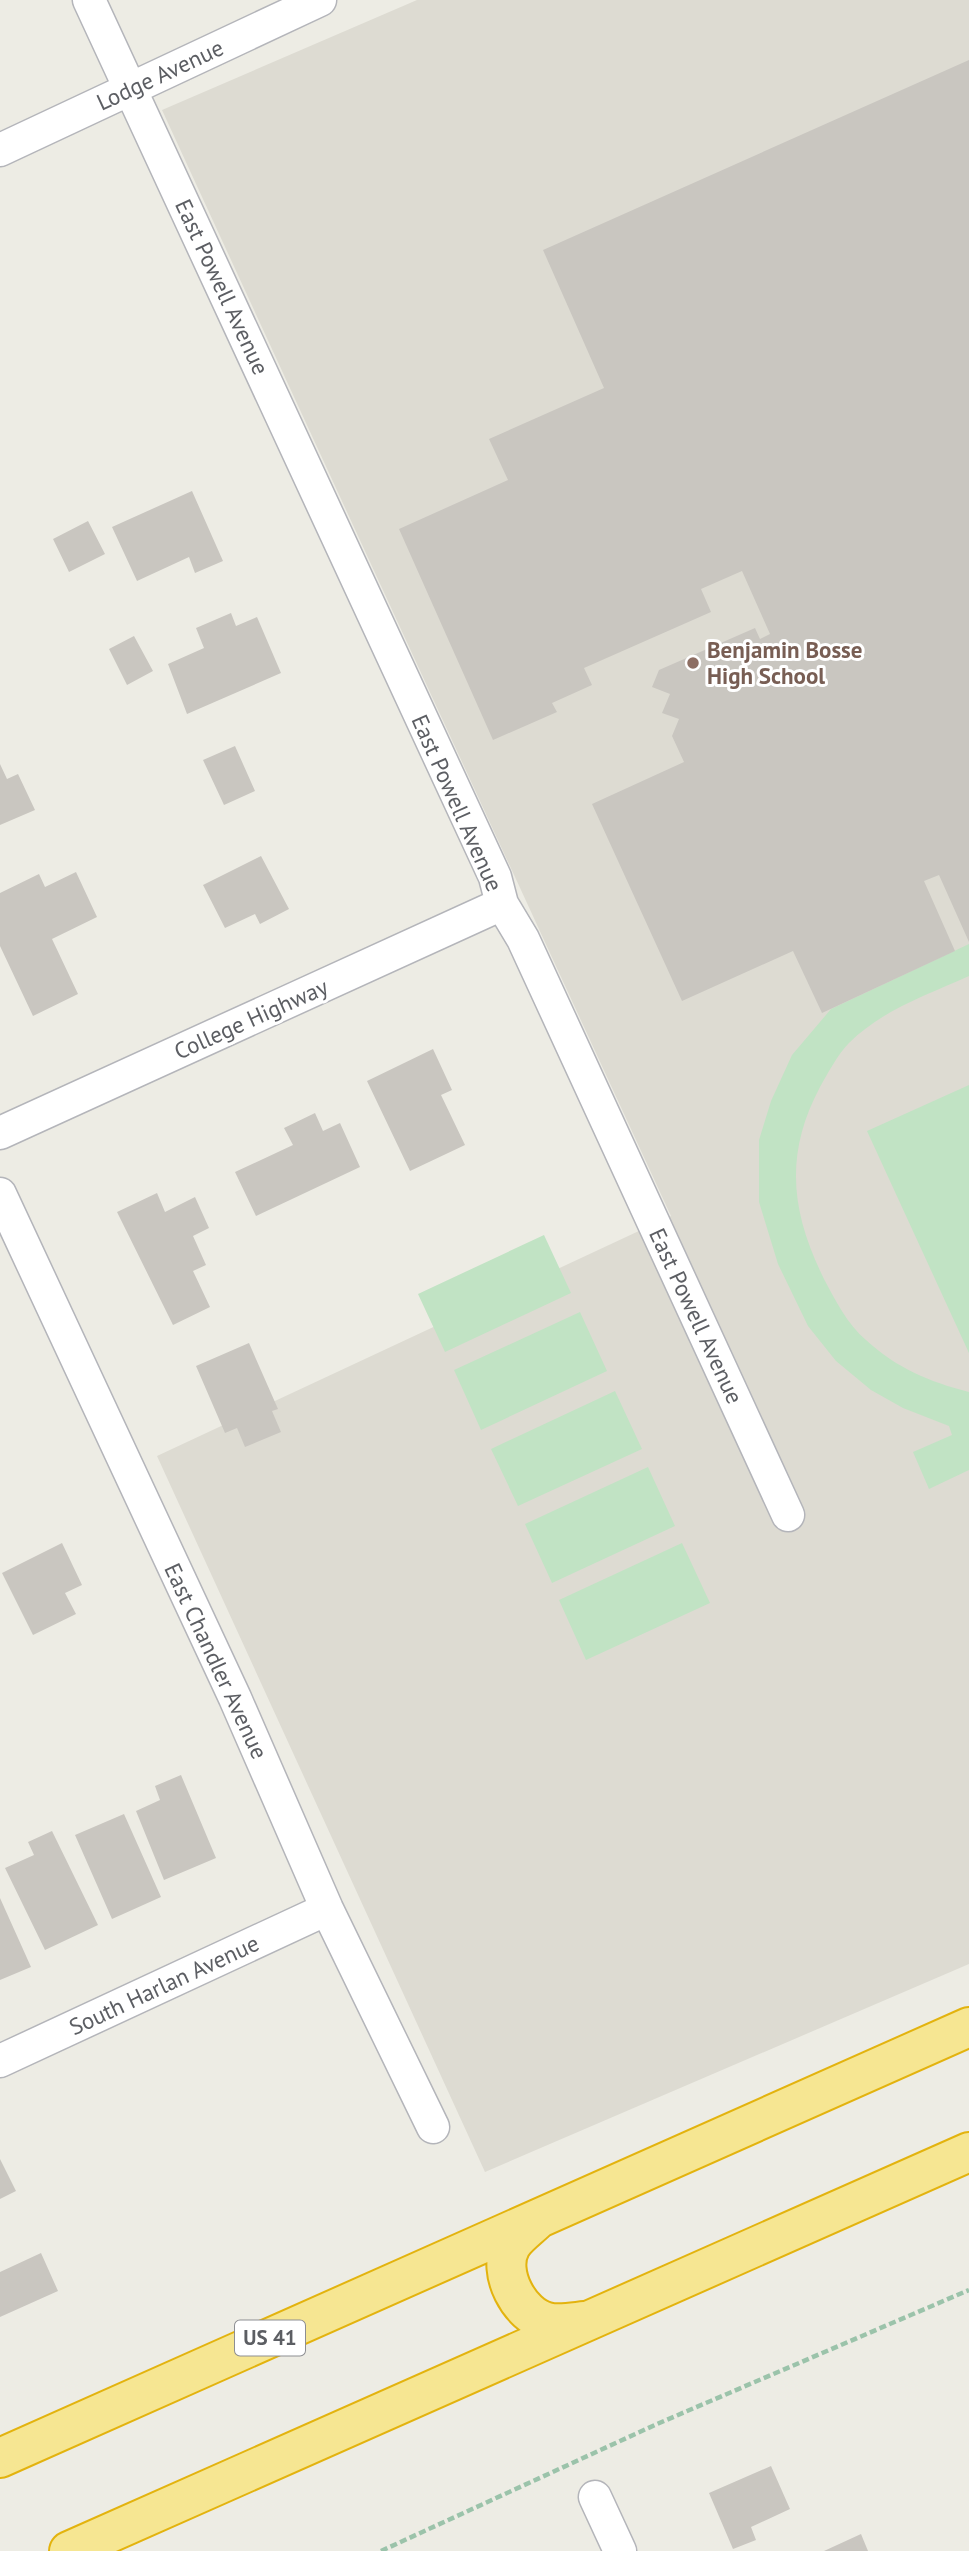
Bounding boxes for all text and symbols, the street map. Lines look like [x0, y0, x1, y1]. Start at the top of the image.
street label: Lodge Avenue [92, 33, 228, 117]
street label: East Powell Avenue [169, 194, 276, 379]
place label: Benjamin Bosse High School [707, 635, 862, 690]
marker: Benjamin Bosse High School [685, 655, 701, 671]
street label: East Powell Avenue [405, 710, 509, 896]
street label: College Highway [169, 972, 332, 1065]
street label: East Powell Avenue [643, 1223, 750, 1408]
street label: East Chandler Avenue [158, 1558, 275, 1763]
street label: South Harlan Avenue [64, 1928, 263, 2041]
road number: US 41 [235, 2320, 305, 2356]

